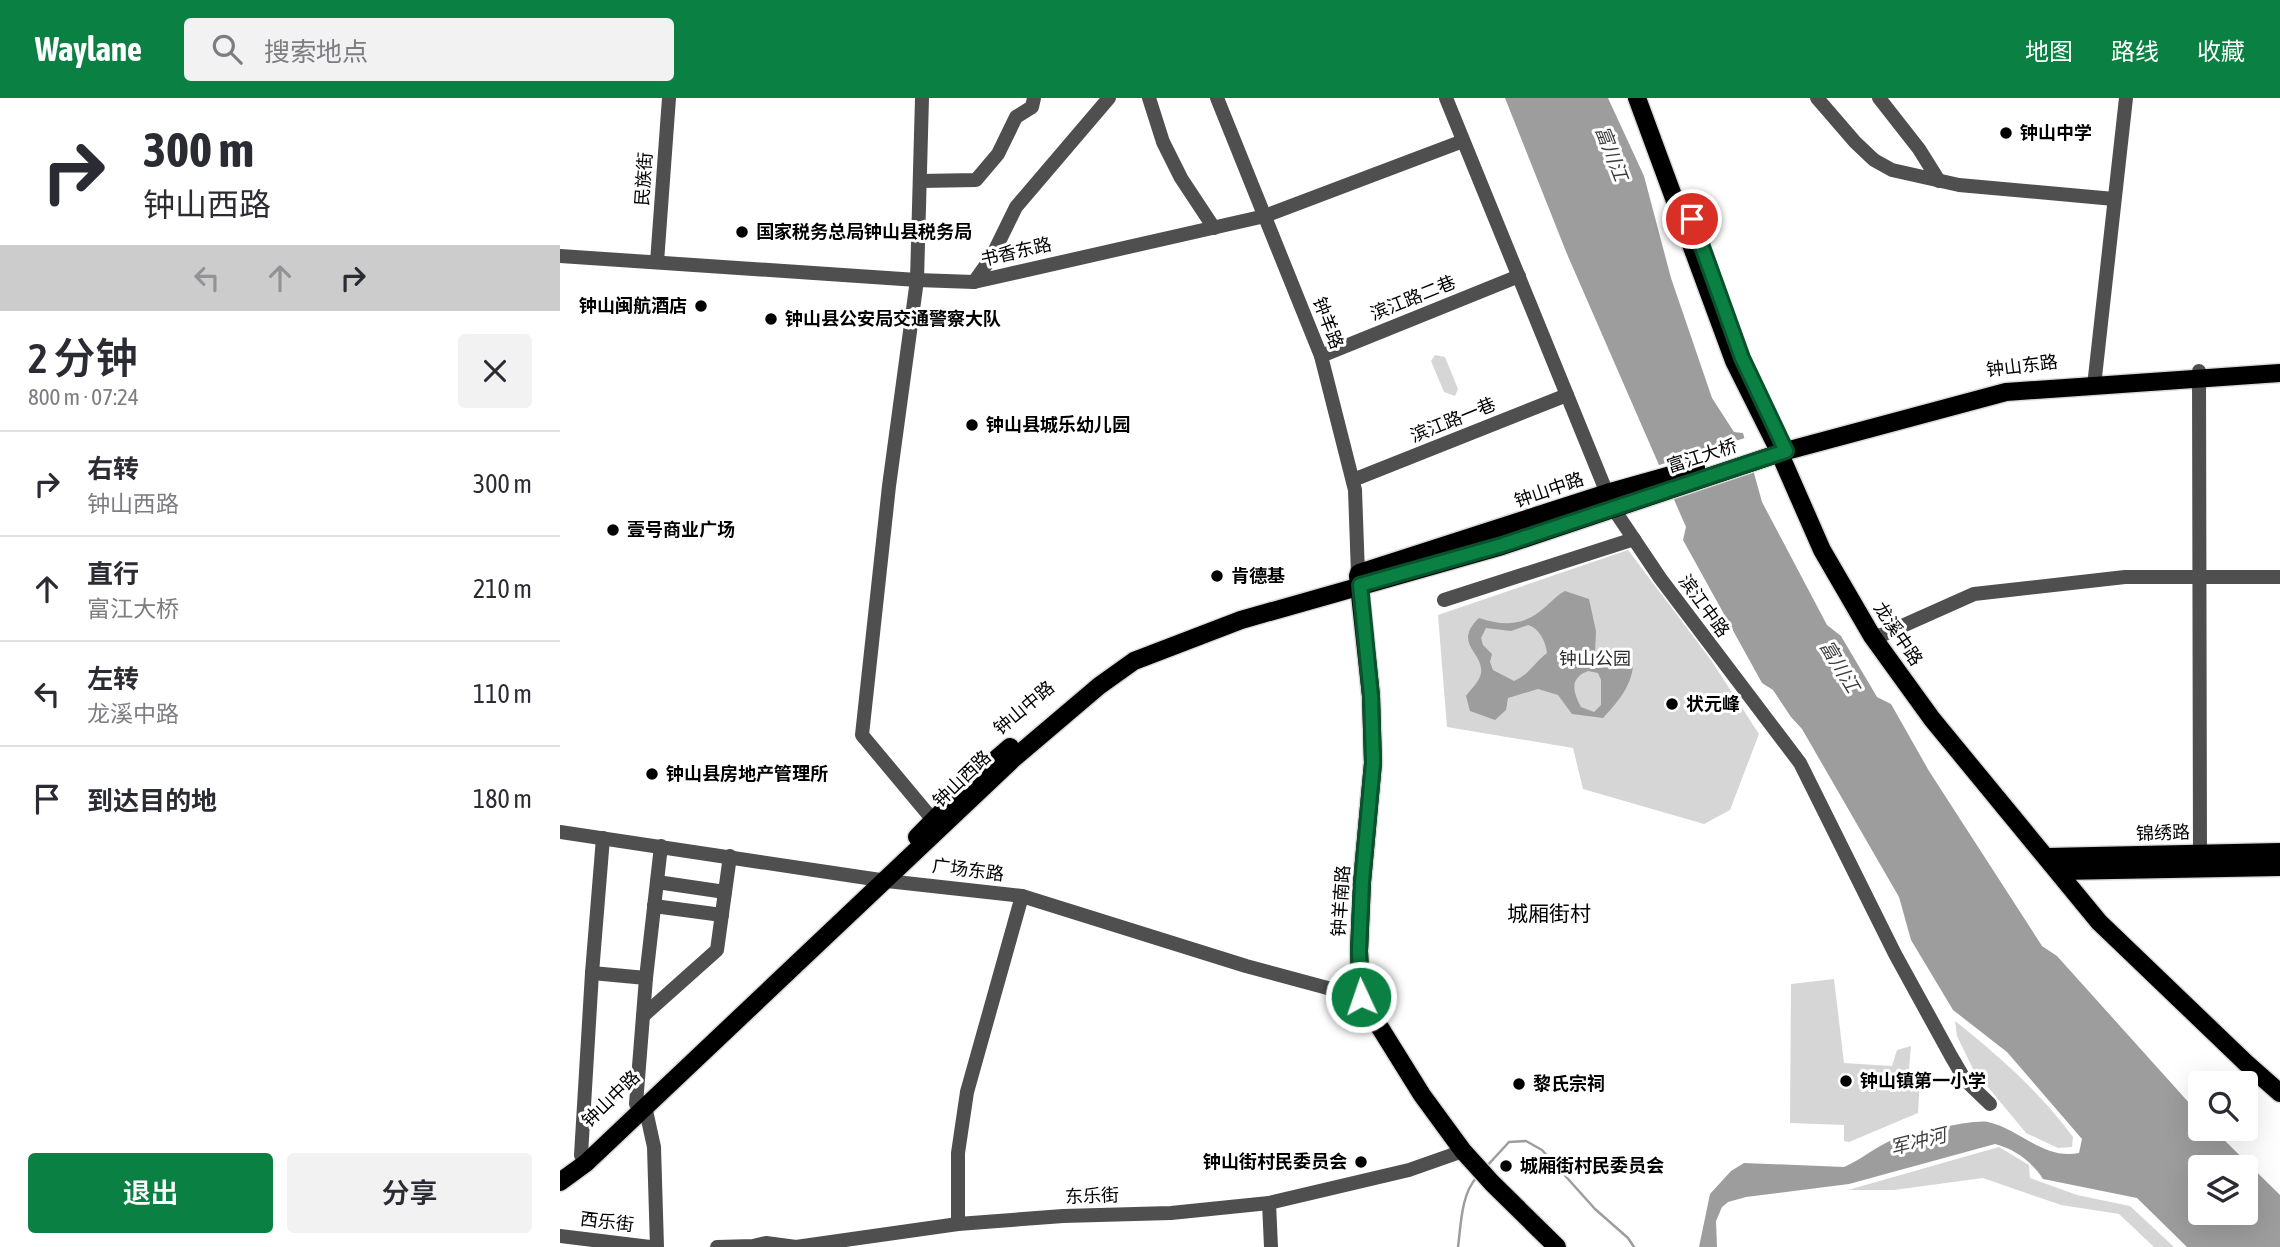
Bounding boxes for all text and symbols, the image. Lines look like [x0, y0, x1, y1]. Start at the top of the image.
search box [184, 18, 674, 81]
text: Waylane [35, 30, 142, 68]
icon: search [208, 30, 246, 68]
text: 搜索地点 [264, 37, 368, 67]
text: 地图 [2025, 38, 2073, 65]
text: 路线 [2111, 38, 2159, 65]
text: 收藏 [2197, 38, 2245, 65]
text: 300 m [143, 121, 254, 177]
water label: 富川江 [1592, 122, 1633, 185]
place label: 钟山中学 [2020, 122, 2092, 143]
marker: 钟山中学 [1998, 125, 2014, 141]
icon: right [28, 126, 119, 217]
street label: 民族街 [631, 151, 656, 207]
text: 钟山西路 [143, 186, 271, 223]
pin [1662, 189, 1722, 249]
icon: arrive [1673, 200, 1711, 238]
place label: 国家税务总局钟山县税务局 [756, 221, 972, 242]
marker: 国家税务总局钟山县税务局 [734, 224, 750, 240]
street label: 书香东路 [978, 233, 1053, 270]
icon: left [188, 259, 226, 297]
icon: ahead [261, 259, 299, 297]
icon: right [334, 259, 372, 297]
street label: 滨江路二巷 [1367, 271, 1458, 324]
street label: 钟羊路 [1309, 294, 1348, 352]
place label: 钟山闽航酒店 [579, 295, 687, 316]
marker: 钟山闽航酒店 [693, 298, 709, 314]
place label: 钟山县公安局交通警察大队 [785, 308, 1001, 329]
marker: 钟山县公安局交通警察大队 [763, 311, 779, 327]
text: 2 分钟 [28, 334, 138, 382]
button: close [458, 334, 532, 408]
street label: 钟山东路 [1985, 351, 2059, 380]
text: 800 m · 07:24 [28, 384, 139, 410]
street label: 滨江路一巷 [1407, 393, 1498, 446]
place label: 钟山县城乐幼儿园 [986, 414, 1130, 435]
marker: 钟山县城乐幼儿园 [964, 417, 980, 433]
street label: 富江大桥 [1664, 434, 1739, 477]
text: 右转 [87, 454, 139, 484]
icon: right [28, 465, 66, 503]
street label: 钟山中路 [1511, 468, 1586, 511]
text: 300 m [473, 469, 532, 499]
text: 钟山西路 [87, 491, 179, 517]
place label: 壹号商业广场 [627, 519, 735, 540]
marker: 壹号商业广场 [605, 522, 621, 538]
text: 直行 [87, 559, 139, 589]
place label: 肯德基 [1231, 565, 1285, 586]
marker: 肯德基 [1209, 568, 1225, 584]
icon: ahead [28, 570, 66, 608]
street label: 滨江中路 [1675, 570, 1734, 641]
text: 210 m [473, 574, 532, 604]
text: 富江大桥 [87, 596, 179, 622]
street label: 龙溪中路 [1870, 598, 1927, 669]
water label: 富川江 [1816, 636, 1865, 698]
park label: 钟山公园 [1559, 648, 1631, 669]
text: 左转 [87, 664, 139, 694]
icon: left [28, 675, 66, 713]
street label: 钟山中路 [989, 676, 1058, 739]
text: 110 m [473, 679, 532, 709]
place label: 状元峰 [1686, 693, 1740, 714]
marker: 状元峰 [1664, 696, 1680, 712]
text: 龙溪中路 [87, 701, 179, 727]
street label: 钟山西路 [928, 746, 995, 811]
place label: 钟山县房地产管理所 [666, 763, 828, 784]
marker: 钟山县房地产管理所 [644, 766, 660, 782]
icon: arrive [28, 780, 66, 818]
text: 180 m [473, 784, 532, 814]
text: 到达目的地 [87, 786, 217, 816]
street label: 锦绣路 [2136, 821, 2190, 844]
street label: 广场东路 [931, 855, 1005, 884]
street label: 钟羊南路 [1328, 864, 1353, 938]
district label: 城厢街村 [1507, 901, 1591, 925]
position arrow [1324, 960, 1398, 1034]
street label: 钟山中路 [577, 1066, 644, 1131]
place label: 钟山镇第一小学 [1860, 1070, 1986, 1091]
map controls [2188, 1071, 2258, 1225]
button: search [2188, 1071, 2258, 1141]
place label: 黎氏宗祠 [1533, 1073, 1605, 1094]
marker: 钟山镇第一小学 [1838, 1073, 1854, 1089]
marker: 黎氏宗祠 [1511, 1076, 1527, 1092]
water label: 军冲河 [1888, 1122, 1952, 1159]
place label: 钟山街村民委员会 [1203, 1151, 1347, 1172]
button: 退出 [28, 1153, 273, 1233]
button: 分享 [287, 1153, 532, 1233]
marker: 钟山街村民委员会 [1353, 1154, 1369, 1170]
place label: 城厢街村民委员会 [1520, 1155, 1664, 1176]
button: layers [2188, 1155, 2258, 1225]
marker: 城厢街村民委员会 [1498, 1158, 1514, 1174]
street label: 东乐街 [1065, 1184, 1119, 1207]
street label: 西乐街 [579, 1208, 635, 1235]

